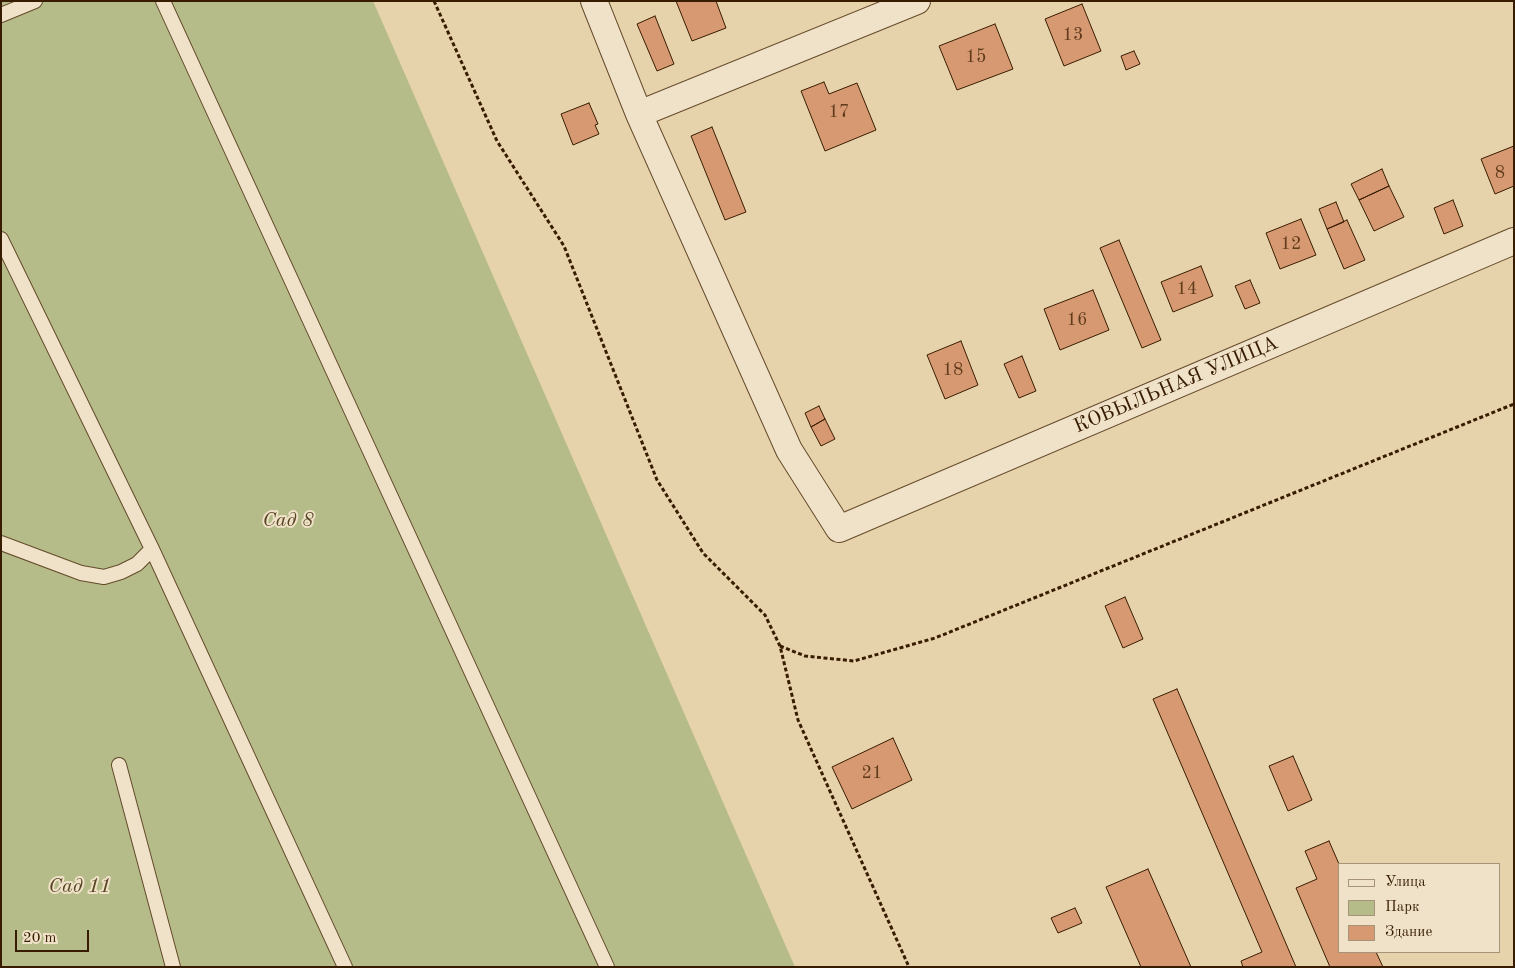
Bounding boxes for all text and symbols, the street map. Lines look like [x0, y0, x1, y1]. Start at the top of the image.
house number: 13 [1063, 24, 1083, 46]
house number: 15 [966, 46, 986, 68]
house number: 17 [829, 101, 849, 123]
house number: 8 [1495, 162, 1505, 184]
house number: 12 [1281, 233, 1301, 255]
house number: 14 [1177, 278, 1197, 300]
house number: 16 [1067, 309, 1087, 331]
street label: КОВЫЛЬНАЯ УЛИЦА [1070, 331, 1282, 439]
house number: 18 [943, 359, 963, 381]
park label: Сад 8 [262, 509, 314, 533]
house number: 21 [862, 762, 882, 784]
legend [1338, 863, 1500, 953]
park label: Сад 11 [49, 875, 111, 899]
text: Улица [1385, 875, 1426, 890]
text: Парк [1385, 900, 1420, 915]
scale bar [18, 920, 91, 952]
text: Здание [1385, 925, 1432, 940]
text: 20 m [23, 931, 57, 946]

